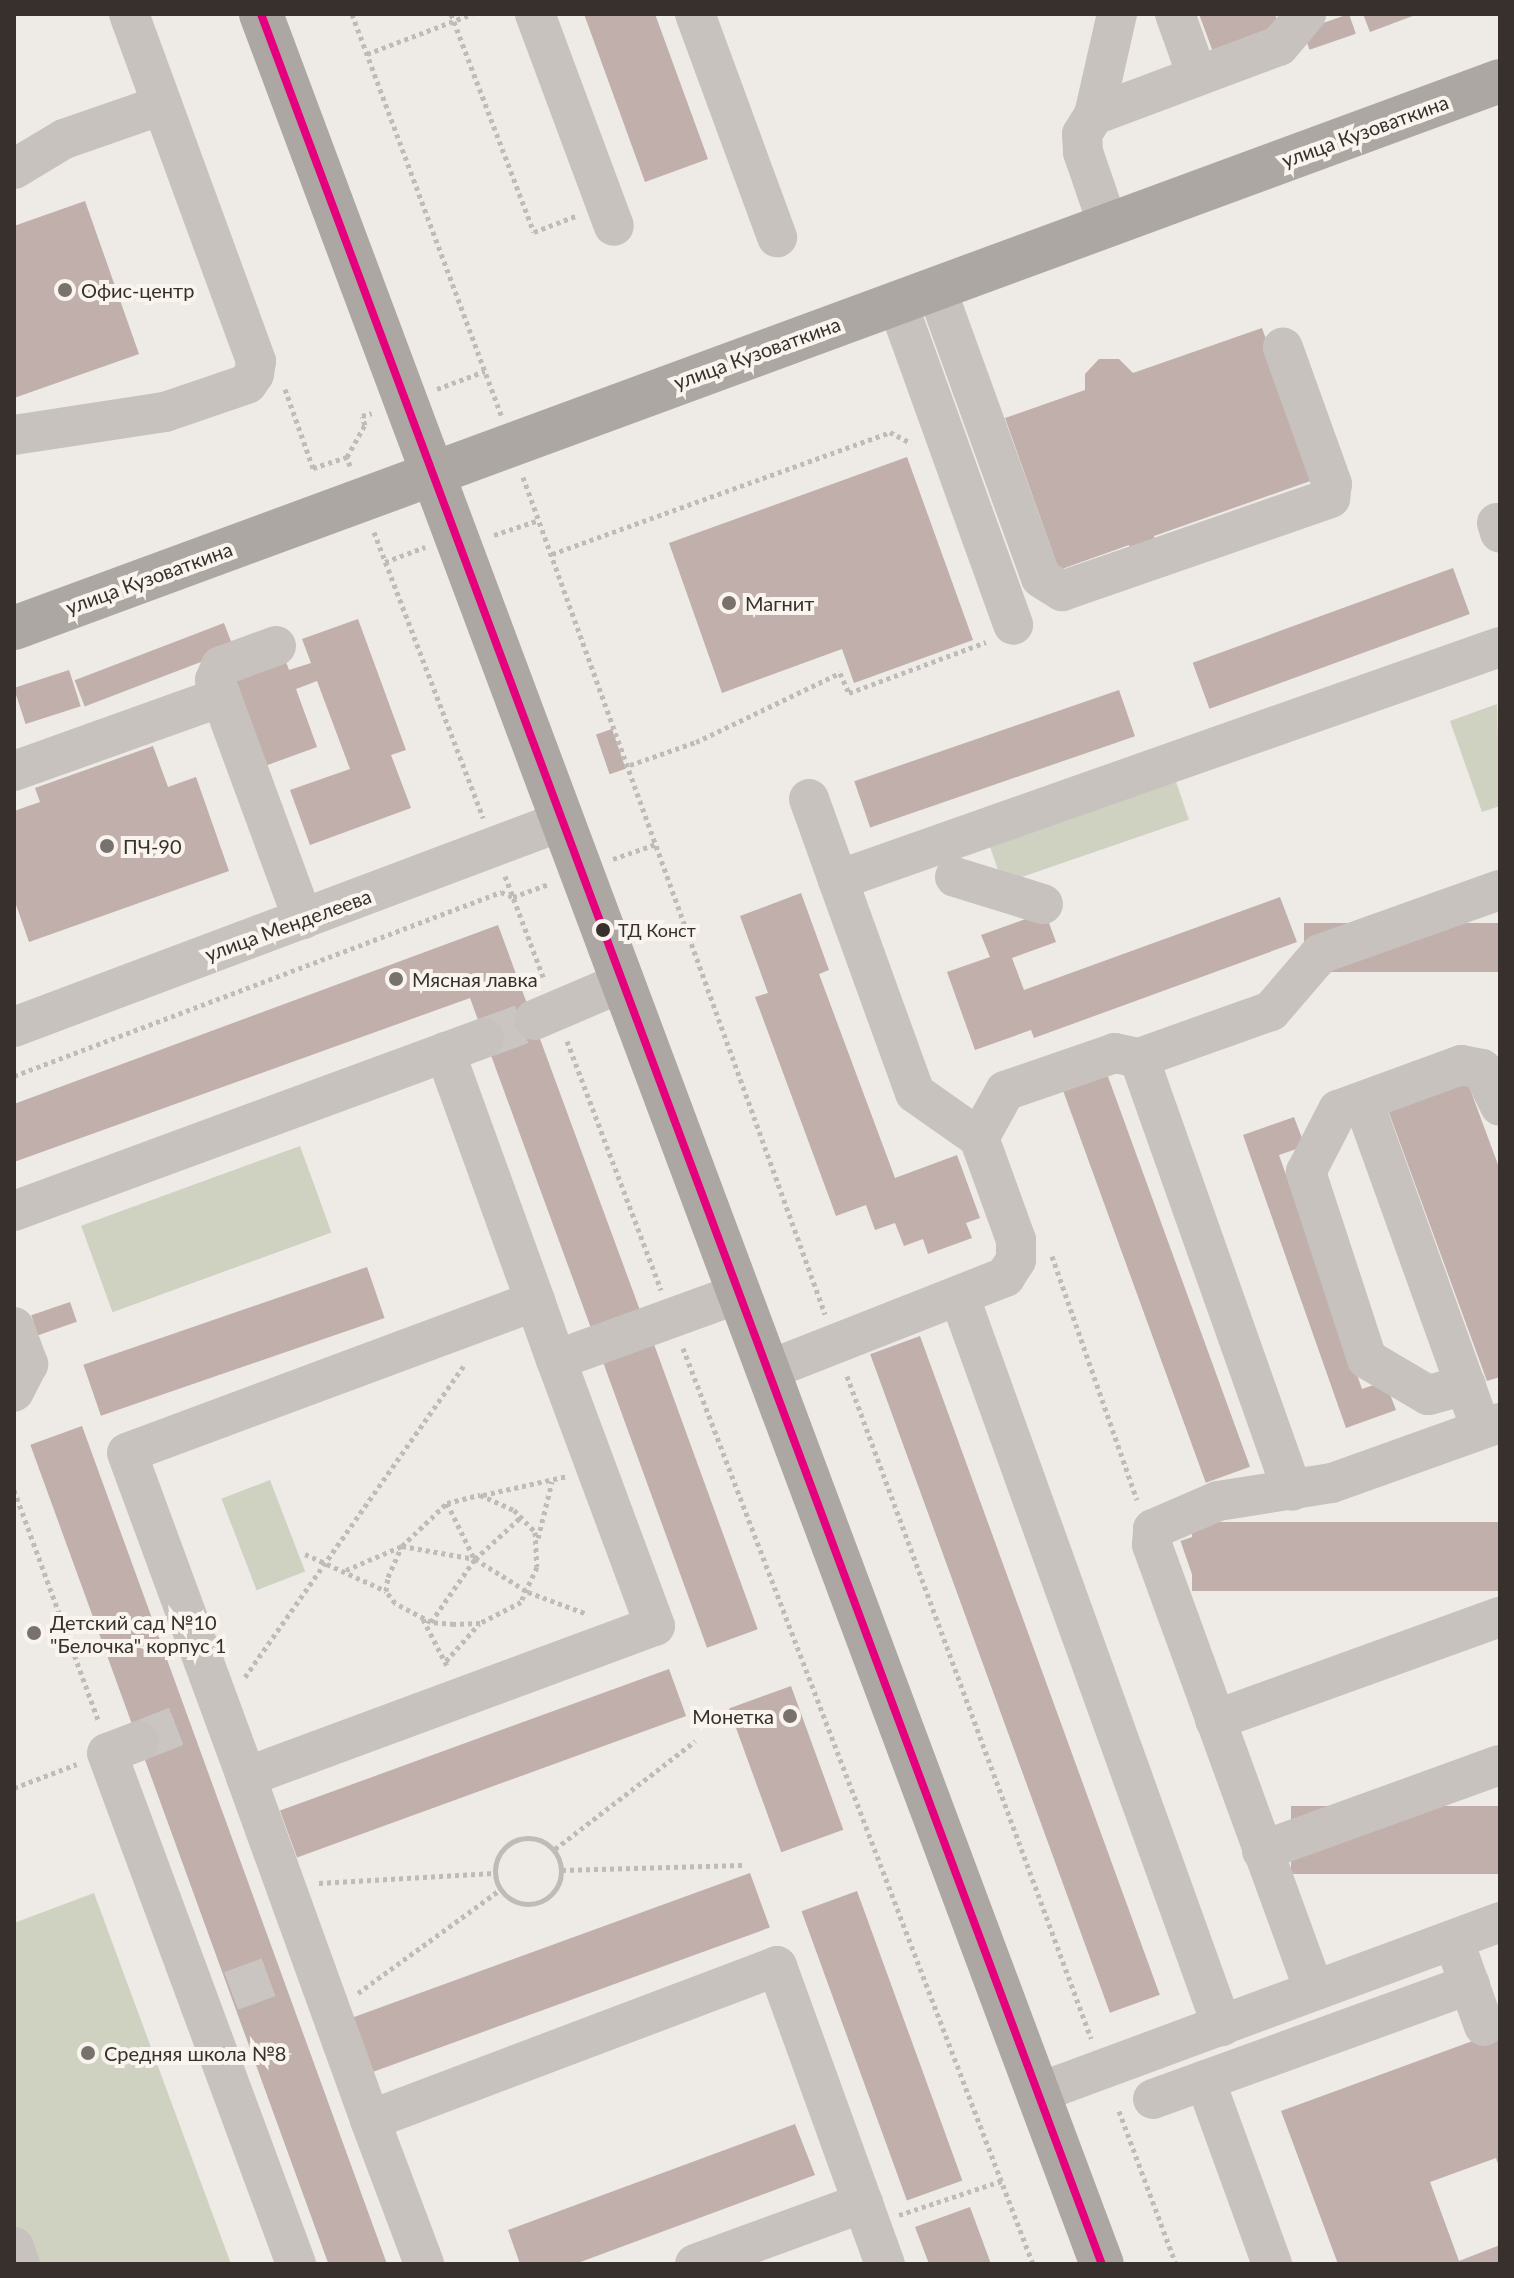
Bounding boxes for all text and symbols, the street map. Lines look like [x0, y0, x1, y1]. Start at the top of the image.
street label: улица Кузоваткина [1278, 90, 1452, 172]
place label: Офис-центр [81, 278, 194, 302]
marker: Офис-центр [56, 281, 74, 299]
street label: улица Кузоваткина [670, 312, 844, 394]
street label: улица Кузоваткина [62, 537, 236, 619]
place label: Магнит [745, 591, 814, 615]
marker: Магнит [720, 594, 738, 612]
place label: ПЧ-90 [123, 834, 182, 858]
marker: ПЧ-90 [98, 837, 116, 855]
street label: улица Менделеева [202, 884, 374, 966]
place label: ТД Конст [618, 919, 696, 941]
marker: ТД Конст [595, 922, 611, 938]
place label: Мясная лавка [412, 967, 538, 991]
marker: Мясная лавка [387, 970, 405, 988]
place label: Детский сад №10 "Белочка" корпус 1 [50, 1610, 226, 1657]
marker: Детский сад №10 "Белочка" корпус 1 [25, 1624, 43, 1642]
place label: Монетка [692, 1704, 774, 1728]
marker: Монетка [781, 1707, 799, 1725]
place label: Средняя школа №8 [104, 2041, 286, 2065]
marker: Средняя школа №8 [79, 2044, 97, 2062]

